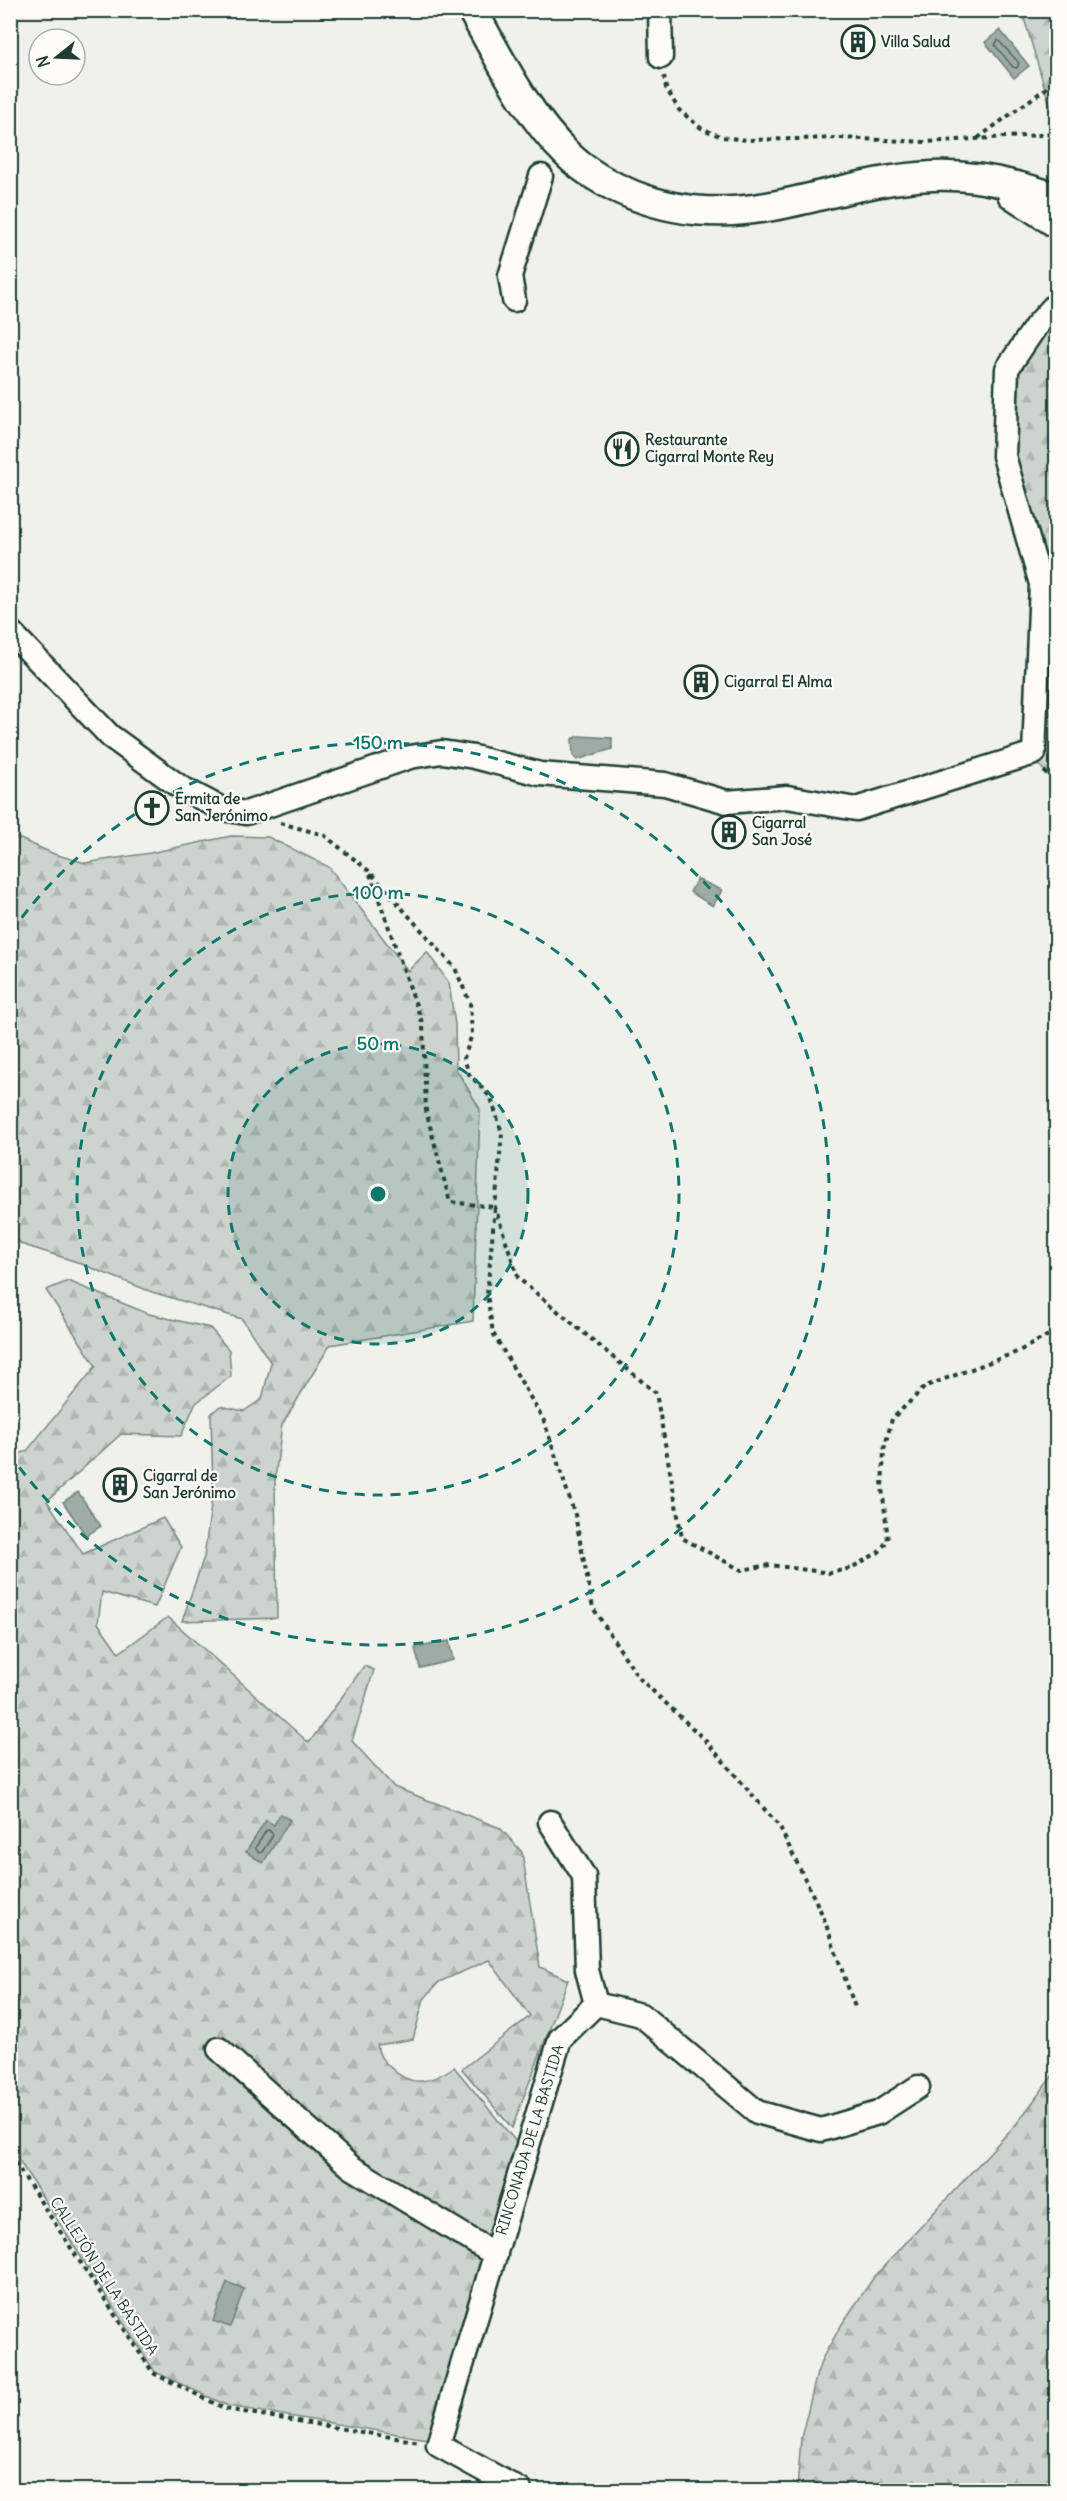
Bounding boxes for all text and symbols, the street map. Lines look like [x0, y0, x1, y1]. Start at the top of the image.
building icon: Villa Salud [840, 24, 876, 60]
north arrow [27, 27, 87, 87]
place label: Villa Salud [881, 32, 951, 51]
text: N [32, 53, 54, 70]
place label: Restaurante Cigarral Monte Rey [645, 430, 774, 467]
restaurant icon: Restaurante Cigarral Monte Rey [604, 431, 640, 467]
building icon: Cigarral El Alma [683, 664, 719, 700]
place label: Cigarral El Alma [724, 672, 833, 692]
text: 150 m [353, 731, 403, 754]
place label: Ermita de San Jerónimo [175, 789, 268, 825]
church icon: Ermita de San Jerónimo [134, 790, 170, 826]
place label: Cigarral San José [752, 813, 812, 849]
building icon: Cigarral San José [711, 814, 747, 850]
text: 100 m [353, 881, 404, 904]
text: 50 m [357, 1032, 399, 1055]
centre of rings [368, 1184, 388, 1204]
place label: Cigarral de San Jerónimo [143, 1466, 236, 1502]
building icon: Cigarral de San Jerónimo [102, 1467, 138, 1503]
street label: RINCONADA DE LA BASTIDA [491, 2042, 568, 2237]
street label: CALLEJÓN DE LA BASTIDA [46, 2192, 164, 2359]

